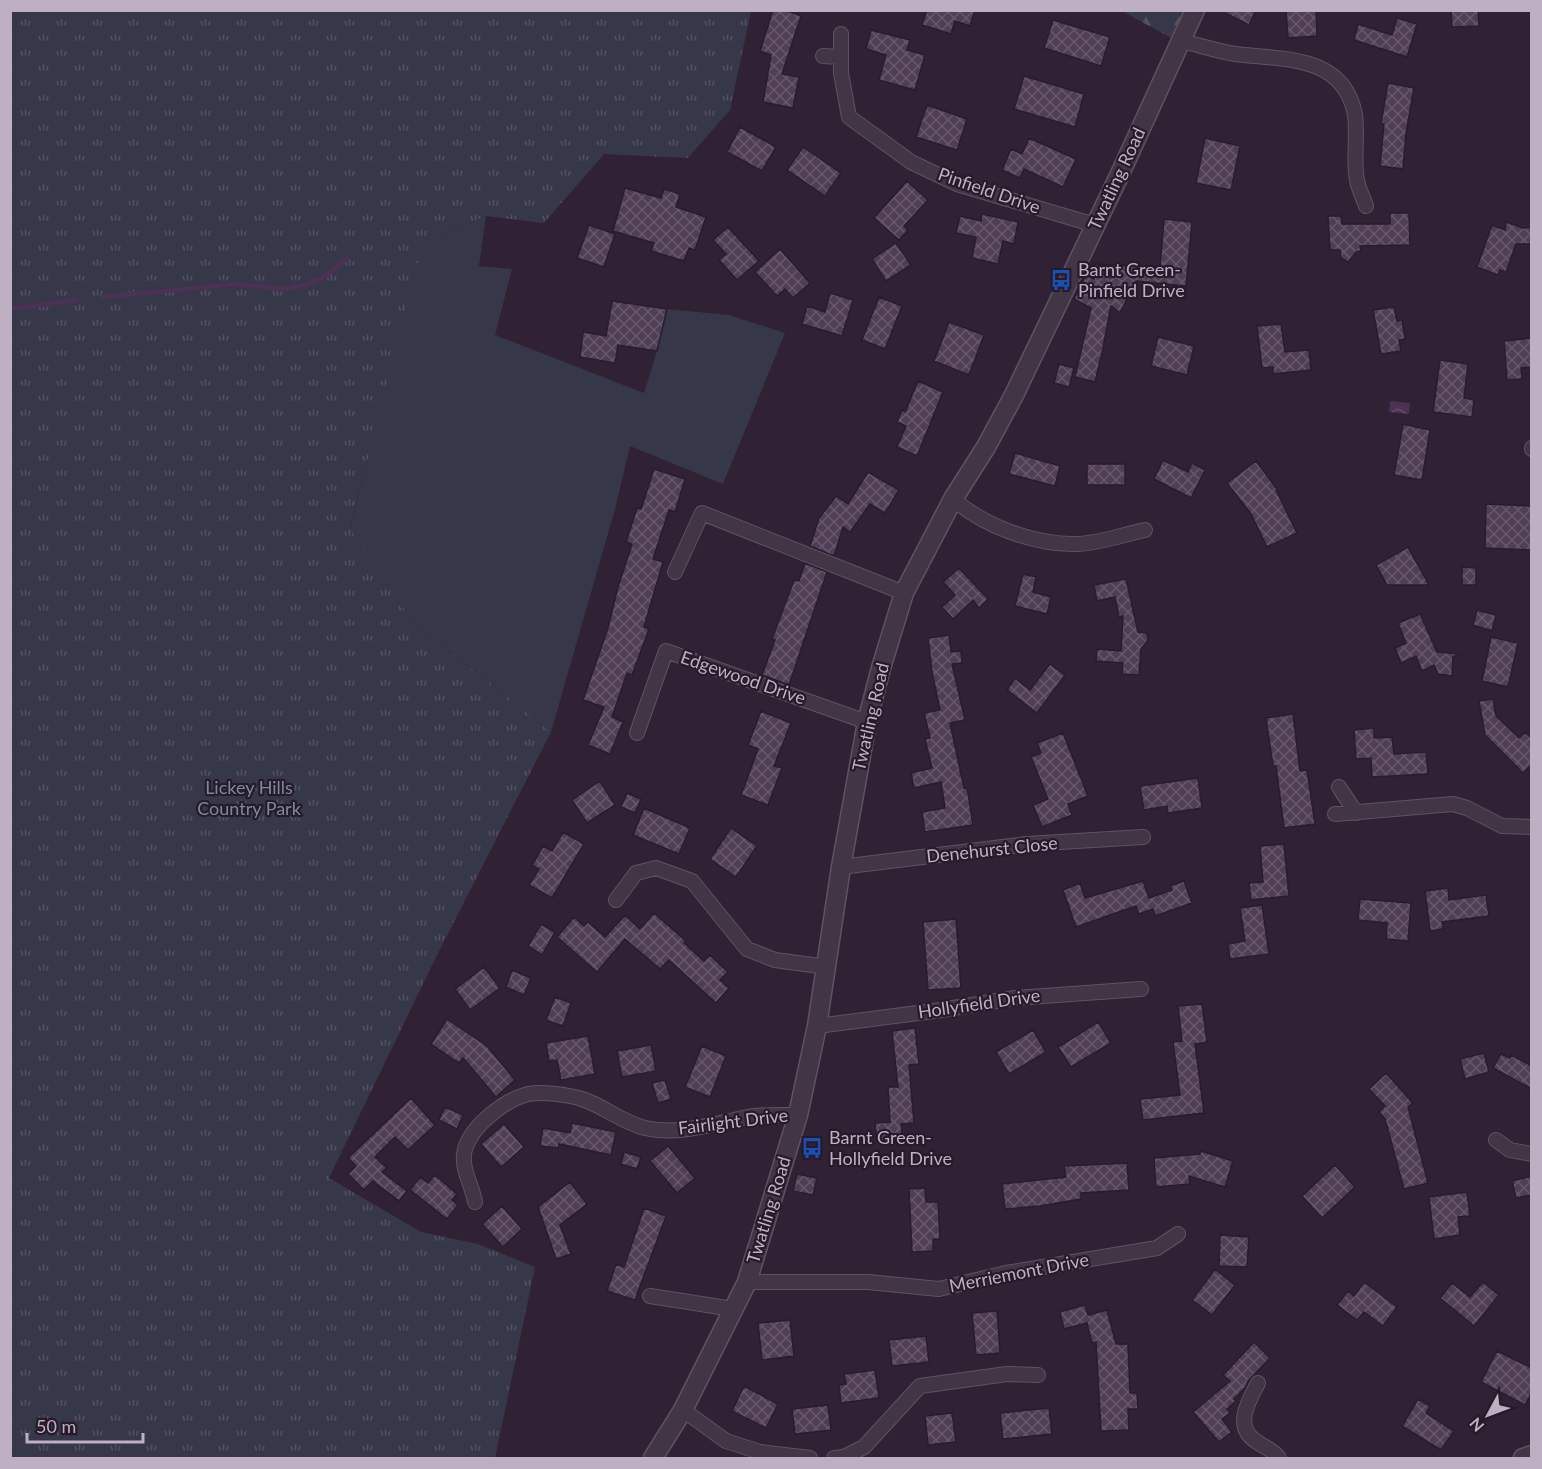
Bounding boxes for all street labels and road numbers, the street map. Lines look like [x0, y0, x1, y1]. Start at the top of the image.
street label: Twatling Road [1083, 124, 1149, 233]
street label: Pinfield Drive [935, 162, 1043, 218]
street label: Edgewood Drive [678, 645, 809, 709]
street label: Twatling Road [847, 660, 893, 773]
street label: Denehurst Close [925, 831, 1059, 867]
street label: Hollyfield Drive [916, 984, 1041, 1022]
street label: Fairlight Drive [677, 1103, 789, 1139]
street label: Twatling Road [741, 1153, 795, 1266]
street label: Merriemont Drive [947, 1248, 1090, 1296]

